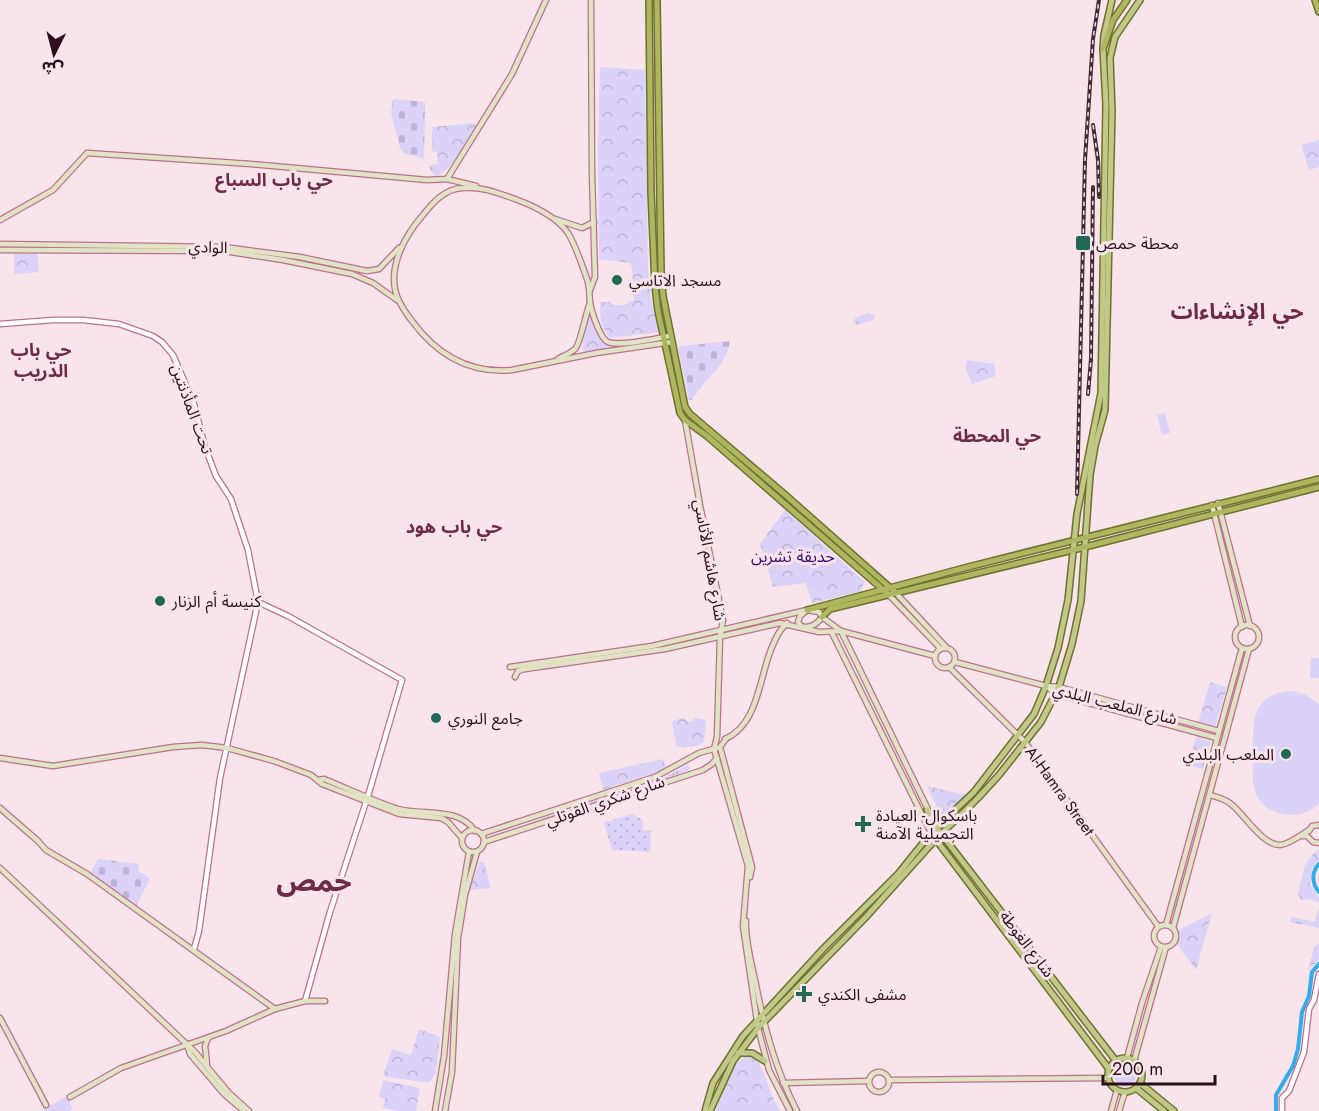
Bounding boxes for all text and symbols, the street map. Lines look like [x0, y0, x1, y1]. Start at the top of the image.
north arrow [24, 24, 84, 84]
text: ش [40, 56, 65, 81]
district label: حي باب السباع [215, 167, 333, 194]
place label: محطة حمص [1096, 232, 1179, 255]
marker: محطة حمص [1074, 234, 1092, 252]
street label: الوادي [188, 235, 228, 260]
place label: مسجد الاتاسي [629, 269, 721, 292]
marker: مسجد الاتاسي [610, 273, 624, 287]
district label: حي الإنشاءات [1170, 295, 1304, 329]
district label: حي باب الدريب [11, 337, 71, 384]
street label: تحت المأذنتين [165, 361, 219, 458]
district label: حي المحطة [953, 423, 1041, 450]
street label: شارع هاشم الأتاسي [687, 497, 732, 623]
district label: حي باب هود [406, 514, 502, 541]
park label: حديقة تشرين [751, 545, 835, 568]
place label: كنيسة أم الزنار [171, 590, 262, 614]
marker: كنيسة أم الزنار [153, 594, 167, 608]
street label: شارع الملعب البلدي [1050, 677, 1180, 732]
place label: جامع النوري [448, 707, 523, 731]
marker: جامع النوري [429, 711, 443, 725]
street label: Al-Hamra Street [1020, 742, 1100, 841]
place label: الملعب البلدي [1182, 743, 1274, 766]
marker: الملعب البلدي [1279, 747, 1293, 761]
street label: شارع شكري القوتلي [542, 770, 668, 833]
place label: باسكوال- العيادة التجميلية الآمنة [876, 804, 977, 845]
marker: باسكوال- العيادة التجميلية الآمنة [854, 815, 872, 833]
district label: حمص [276, 861, 352, 902]
street label: شارع الغوطة [993, 906, 1060, 983]
place label: مشفى الكندي [818, 983, 907, 1006]
marker: مشفى الكندي [795, 985, 813, 1003]
scale bar [1103, 1048, 1216, 1086]
text: 200 m [1112, 1056, 1163, 1082]

